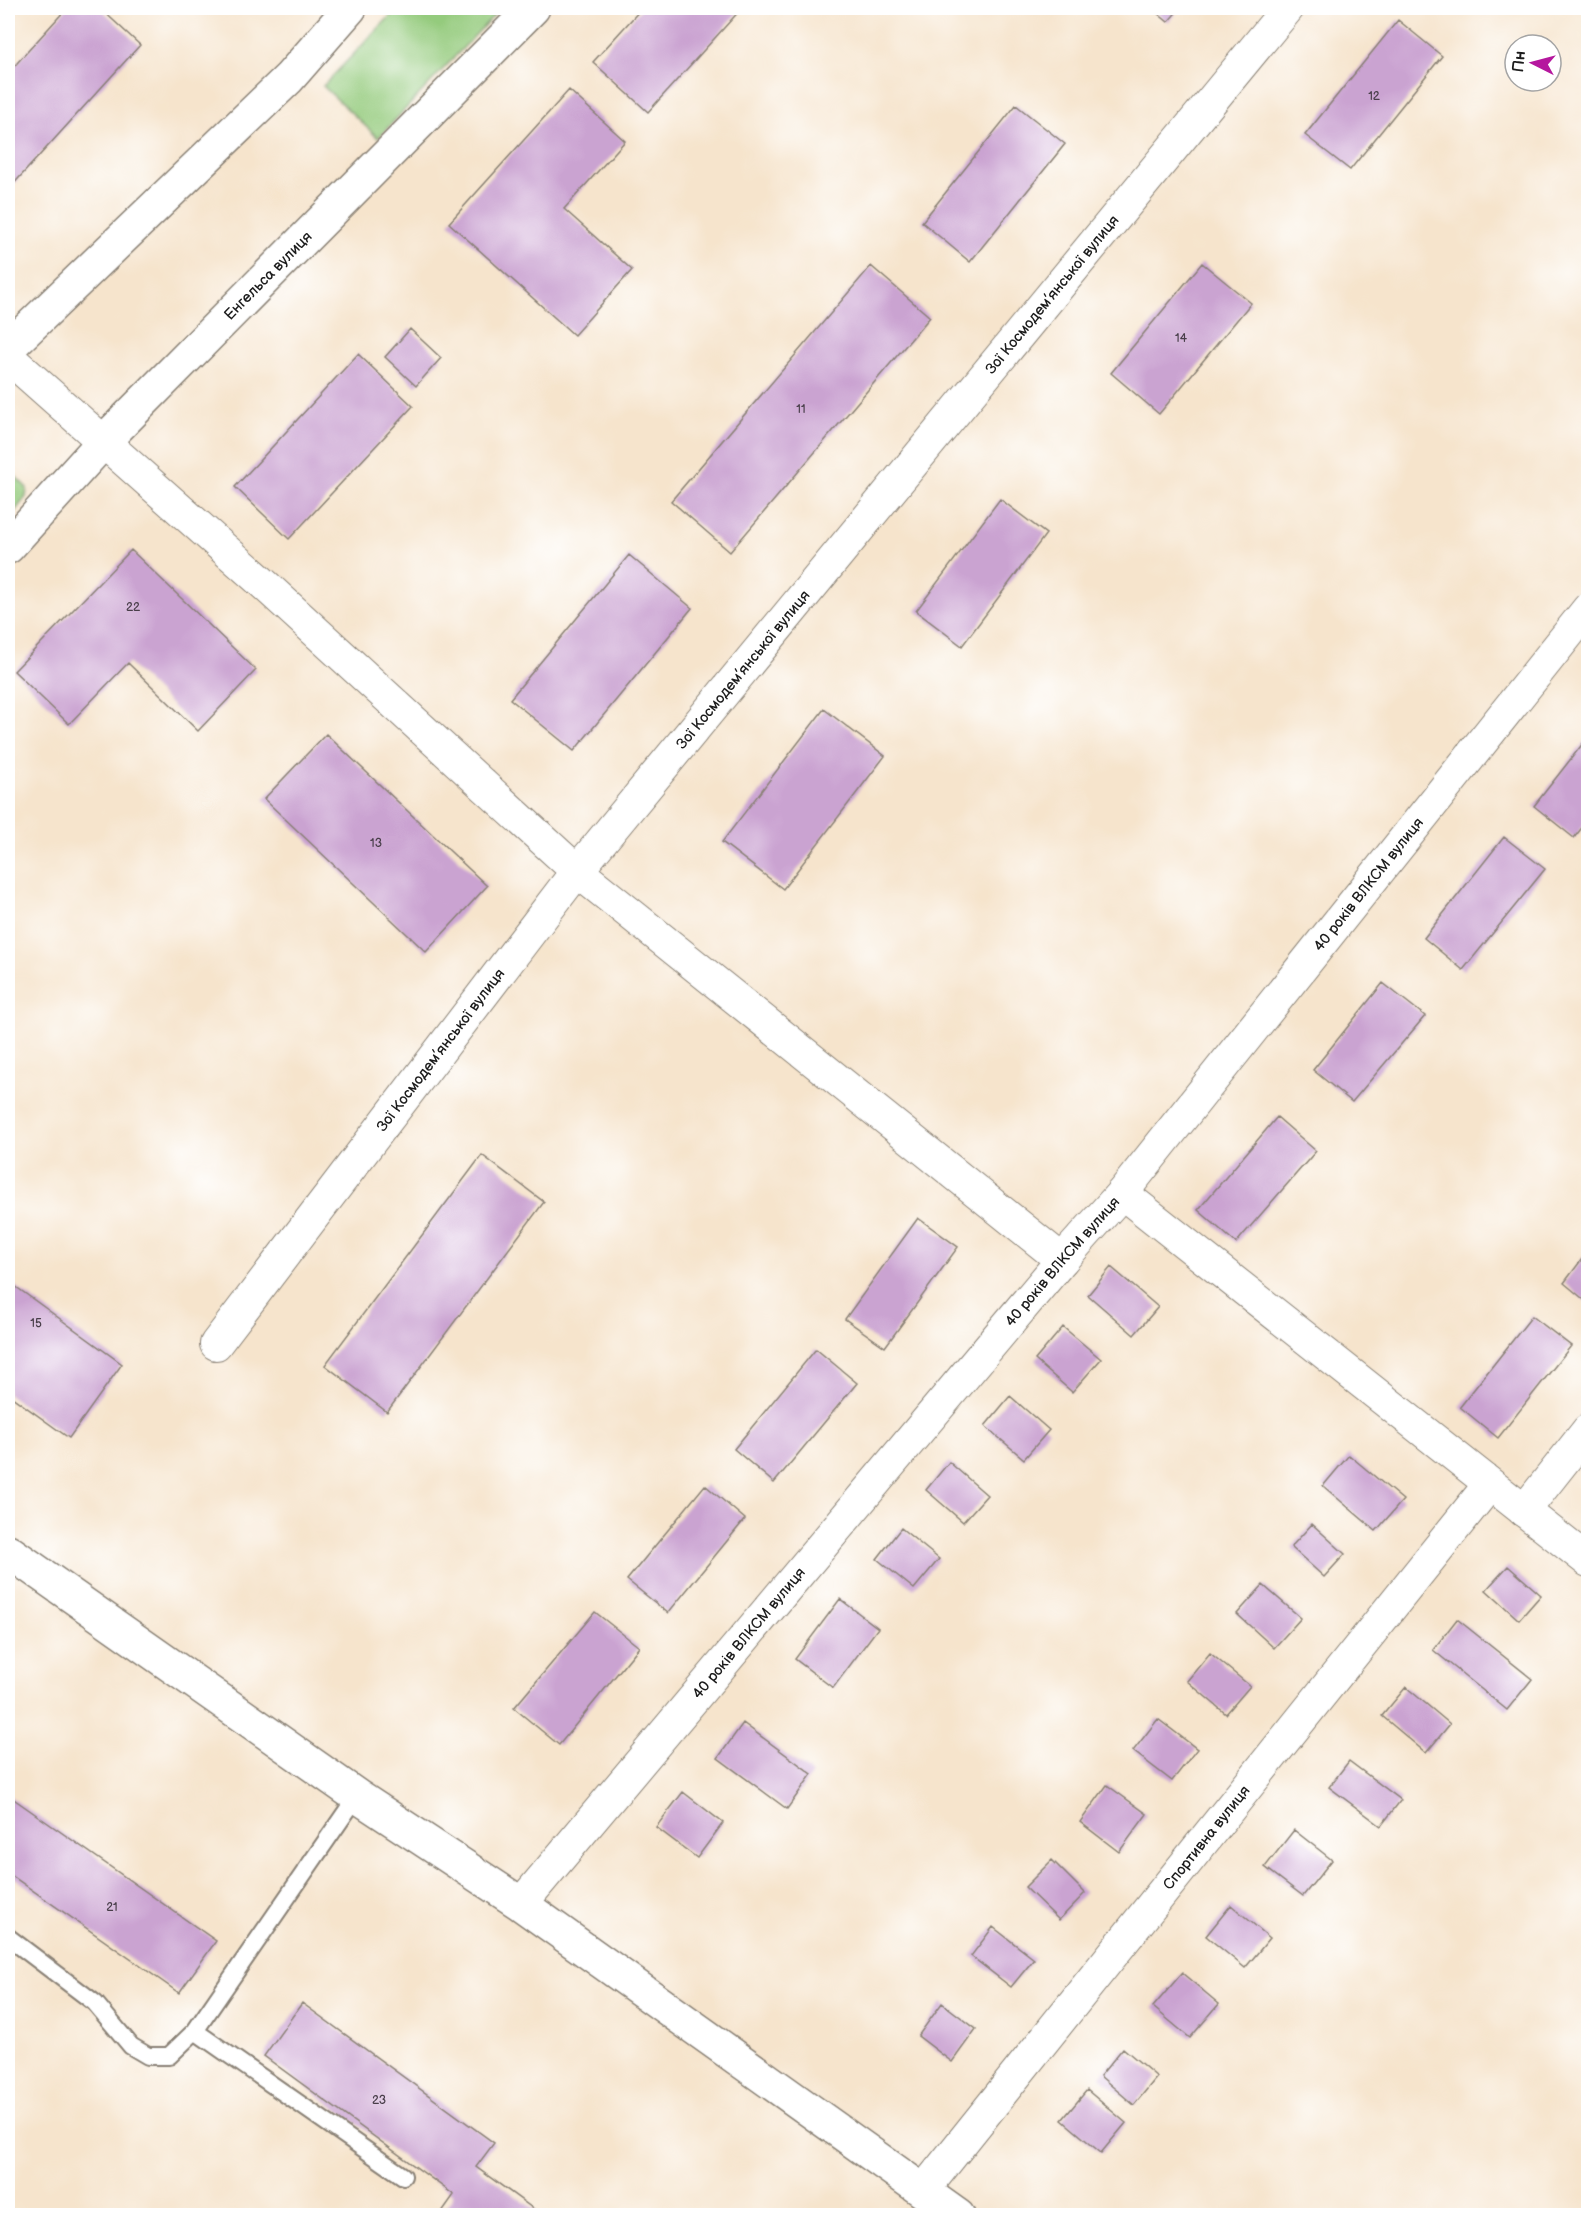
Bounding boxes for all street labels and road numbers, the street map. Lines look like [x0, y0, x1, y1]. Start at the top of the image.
street label: Зої Космодем’янської вулиця [981, 211, 1123, 378]
street label: Енгельса вулиця [220, 227, 316, 324]
street label: Зої Космодем’янської вулиця [672, 586, 814, 753]
street label: 40 років ВЛКСМ вулиця [1309, 813, 1428, 955]
street label: Зої Космодем’янської вулиця [372, 964, 509, 1135]
street label: 40 років ВЛКСМ вулиця [1001, 1193, 1124, 1331]
street label: 40 років ВЛКСМ вулиця [688, 1563, 809, 1703]
street label: Спортивна вулиця [1159, 1782, 1254, 1894]

